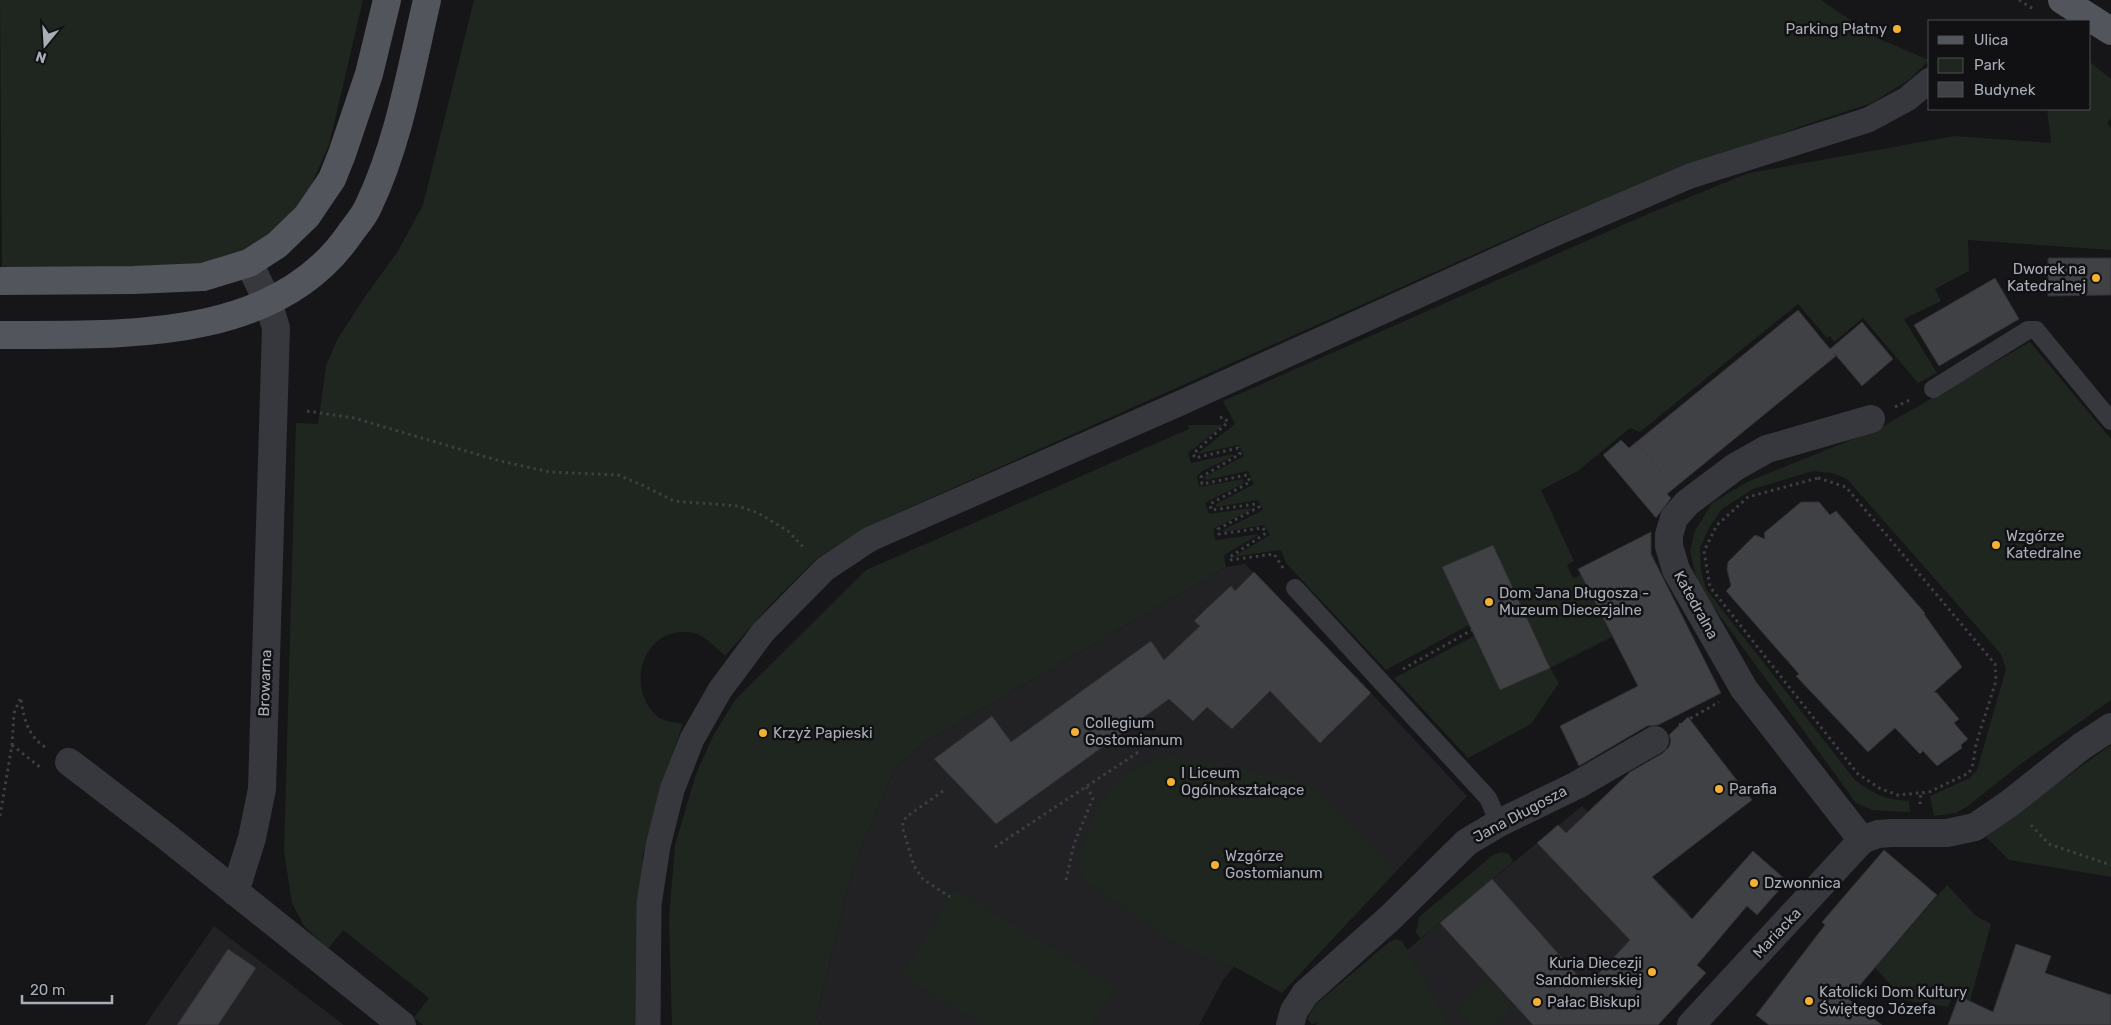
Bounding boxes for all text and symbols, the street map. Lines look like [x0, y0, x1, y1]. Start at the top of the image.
north arrow [20, 20, 70, 70]
place label: Parking Płatny [1785, 20, 1887, 38]
legend [1928, 20, 2091, 110]
marker: Parking Płatny [1891, 23, 1903, 35]
text: Ulica [1974, 31, 2008, 49]
text: N [34, 47, 49, 67]
text: Park [1974, 56, 2005, 74]
text: Budynek [1974, 81, 2036, 99]
place label: Dworek na Katedralnej [2007, 260, 2086, 295]
marker: Dworek na Katedralnej [2090, 272, 2102, 284]
place label: Wzgórze Katedralne [2006, 527, 2081, 562]
marker: Wzgórze Katedralne [1990, 539, 2002, 551]
street label: Katedralna [1670, 568, 1722, 642]
place label: Dom Jana Długosza - Muzeum Diecezjalne [1499, 584, 1649, 619]
marker: Dom Jana Długosza - Muzeum Diecezjalne [1483, 596, 1495, 608]
street label: Browarna [255, 649, 275, 717]
place label: Collegium Gostomianum [1085, 714, 1183, 749]
place label: Krzyż Papieski [773, 724, 873, 742]
marker: Collegium Gostomianum [1069, 726, 1081, 738]
marker: Krzyż Papieski [757, 727, 769, 739]
place label: I Liceum Ogólnokształcące [1181, 764, 1304, 799]
marker: I Liceum Ogólnokształcące [1165, 776, 1177, 788]
place label: Parafia [1729, 780, 1777, 798]
street label: Jana Długosza [1470, 782, 1570, 846]
marker: Parafia [1713, 783, 1725, 795]
place label: Wzgórze Gostomianum [1225, 847, 1323, 882]
marker: Wzgórze Gostomianum [1209, 859, 1221, 871]
place label: Dzwonnica [1764, 874, 1841, 892]
marker: Dzwonnica [1748, 877, 1760, 889]
street label: Mariacka [1749, 904, 1805, 962]
place label: Kuria Diecezji Sandomierskiej [1535, 954, 1642, 989]
marker: Kuria Diecezji Sandomierskiej [1646, 966, 1658, 978]
scale bar [22, 972, 112, 1004]
text: 20 m [30, 981, 65, 999]
place label: Katolicki Dom Kultury Świętego Józefa [1819, 983, 1967, 1018]
place label: Pałac Biskupi [1547, 993, 1640, 1011]
marker: Katolicki Dom Kultury Świętego Józefa [1803, 995, 1815, 1007]
marker: Pałac Biskupi [1531, 996, 1543, 1008]

